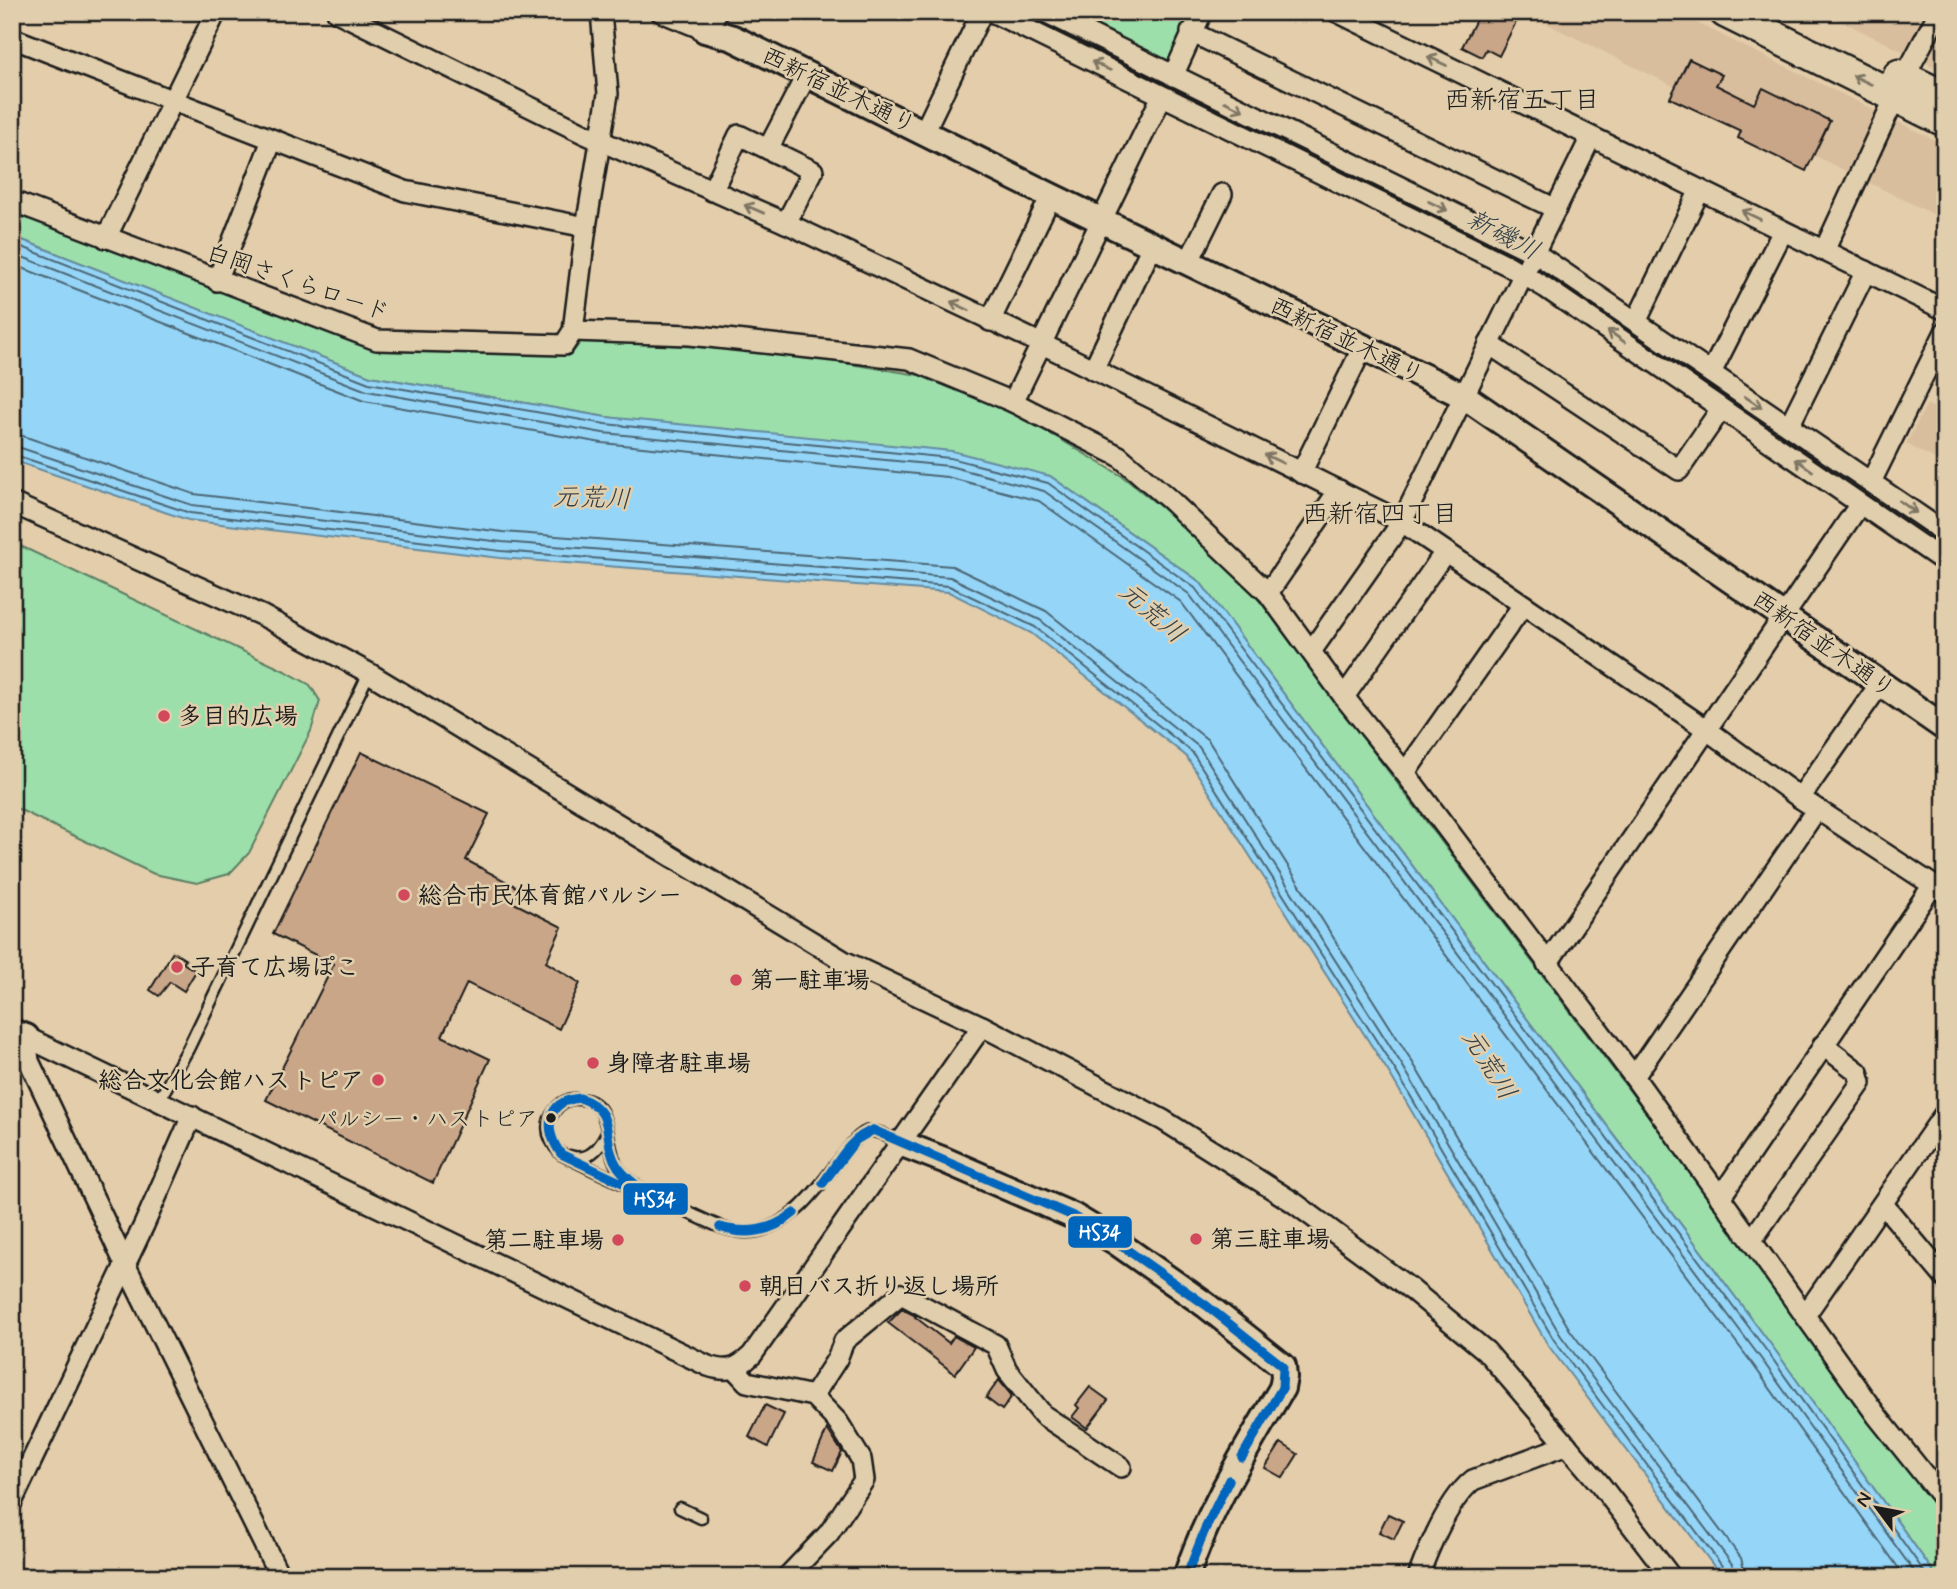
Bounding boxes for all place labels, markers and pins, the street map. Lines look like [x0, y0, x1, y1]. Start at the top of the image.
place label: 多目的広場 [178, 702, 298, 733]
marker: 多目的広場 [156, 708, 172, 724]
place label: 総合市民体育館パルシー [418, 881, 682, 912]
marker: 総合市民体育館パルシー [396, 887, 412, 903]
place label: 子育て広場ぽこ [191, 953, 359, 984]
marker: 子育て広場ぽこ [169, 959, 185, 975]
place label: 第一駐車場 [750, 966, 870, 997]
marker: 第一駐車場 [728, 972, 744, 988]
place label: 身障者駐車場 [607, 1049, 751, 1080]
marker: 身障者駐車場 [585, 1055, 601, 1071]
place label: 総合文化会館ハストピア [98, 1066, 364, 1097]
marker: 総合文化会館ハストピア [370, 1072, 386, 1088]
place label: パルシー・ハストピア [316, 1106, 538, 1134]
marker: パルシー・ハストピア [544, 1111, 558, 1125]
place label: 第三駐車場 [1210, 1225, 1330, 1256]
place label: 第二駐車場 [484, 1226, 604, 1257]
marker: 第三駐車場 [1188, 1231, 1204, 1247]
marker: 第二駐車場 [610, 1232, 626, 1248]
place label: 朝日バス折り返し場所 [759, 1272, 999, 1303]
marker: 朝日バス折り返し場所 [737, 1278, 753, 1294]

